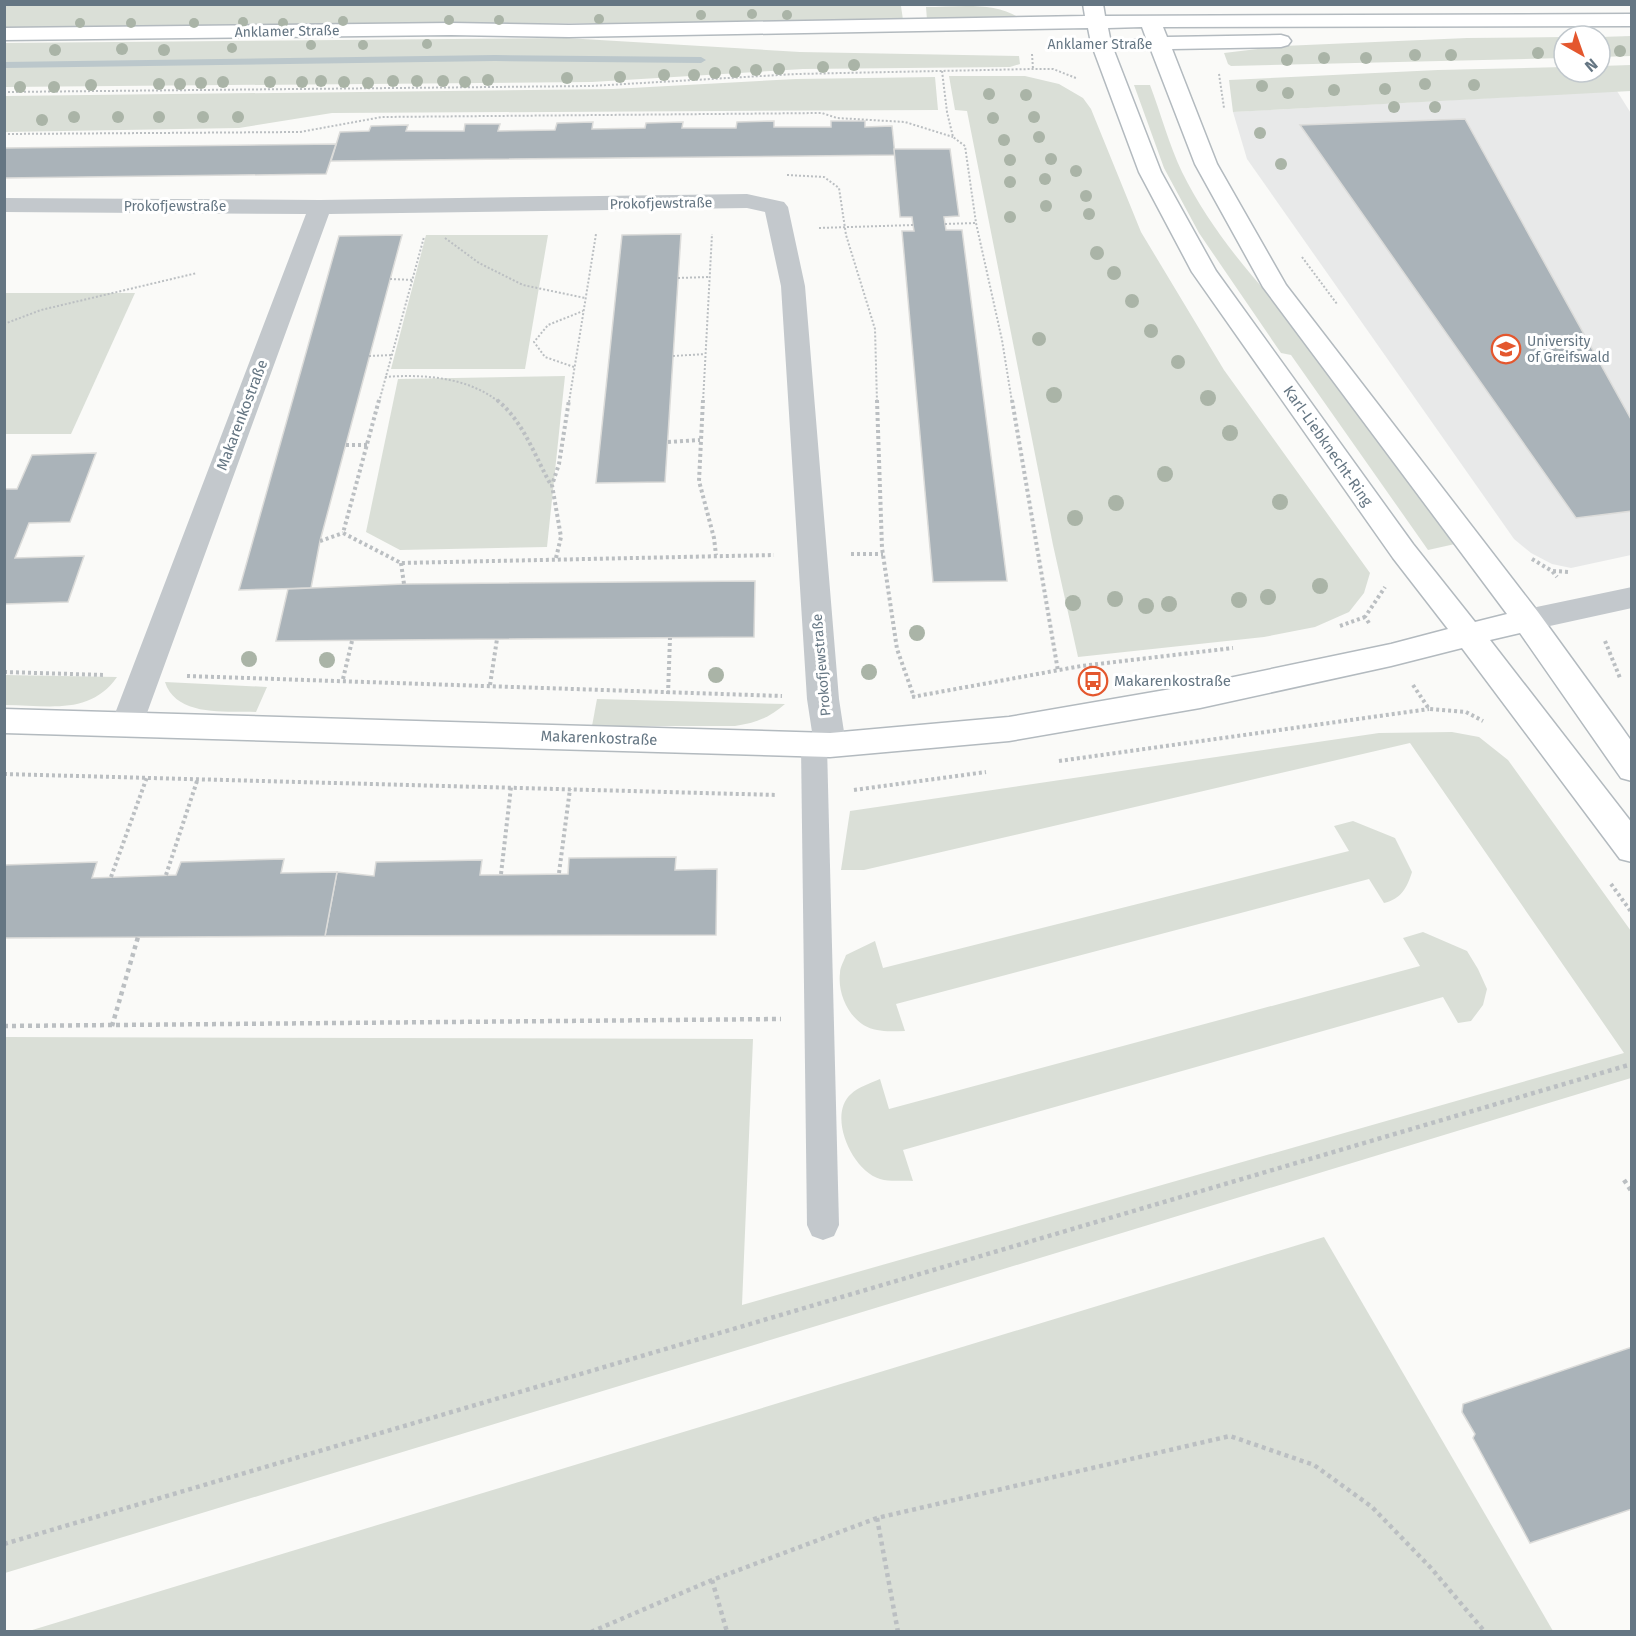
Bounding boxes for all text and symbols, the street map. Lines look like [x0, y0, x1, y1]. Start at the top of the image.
street label: Anklamer Straße [234, 22, 340, 41]
north arrow [1552, 24, 1612, 84]
street label: Anklamer Straße [1048, 36, 1152, 53]
text: N [1581, 54, 1601, 76]
street label: Prokofjewstraße [610, 194, 712, 213]
street label: Prokofjewstraße [124, 198, 226, 215]
school or university icon: University of Greifswald [1490, 333, 1522, 365]
place label: University of Greifswald [1527, 333, 1610, 366]
street label: Makarenkostraße [213, 357, 271, 473]
street label: Karl-Liebknecht-Ring [1280, 382, 1377, 510]
street label: Prokofjewstraße [809, 613, 834, 717]
bus stop icon: Makarenkostraße [1077, 665, 1109, 697]
place label: Makarenkostraße [1114, 672, 1231, 690]
street label: Makarenkostraße [540, 727, 658, 749]

